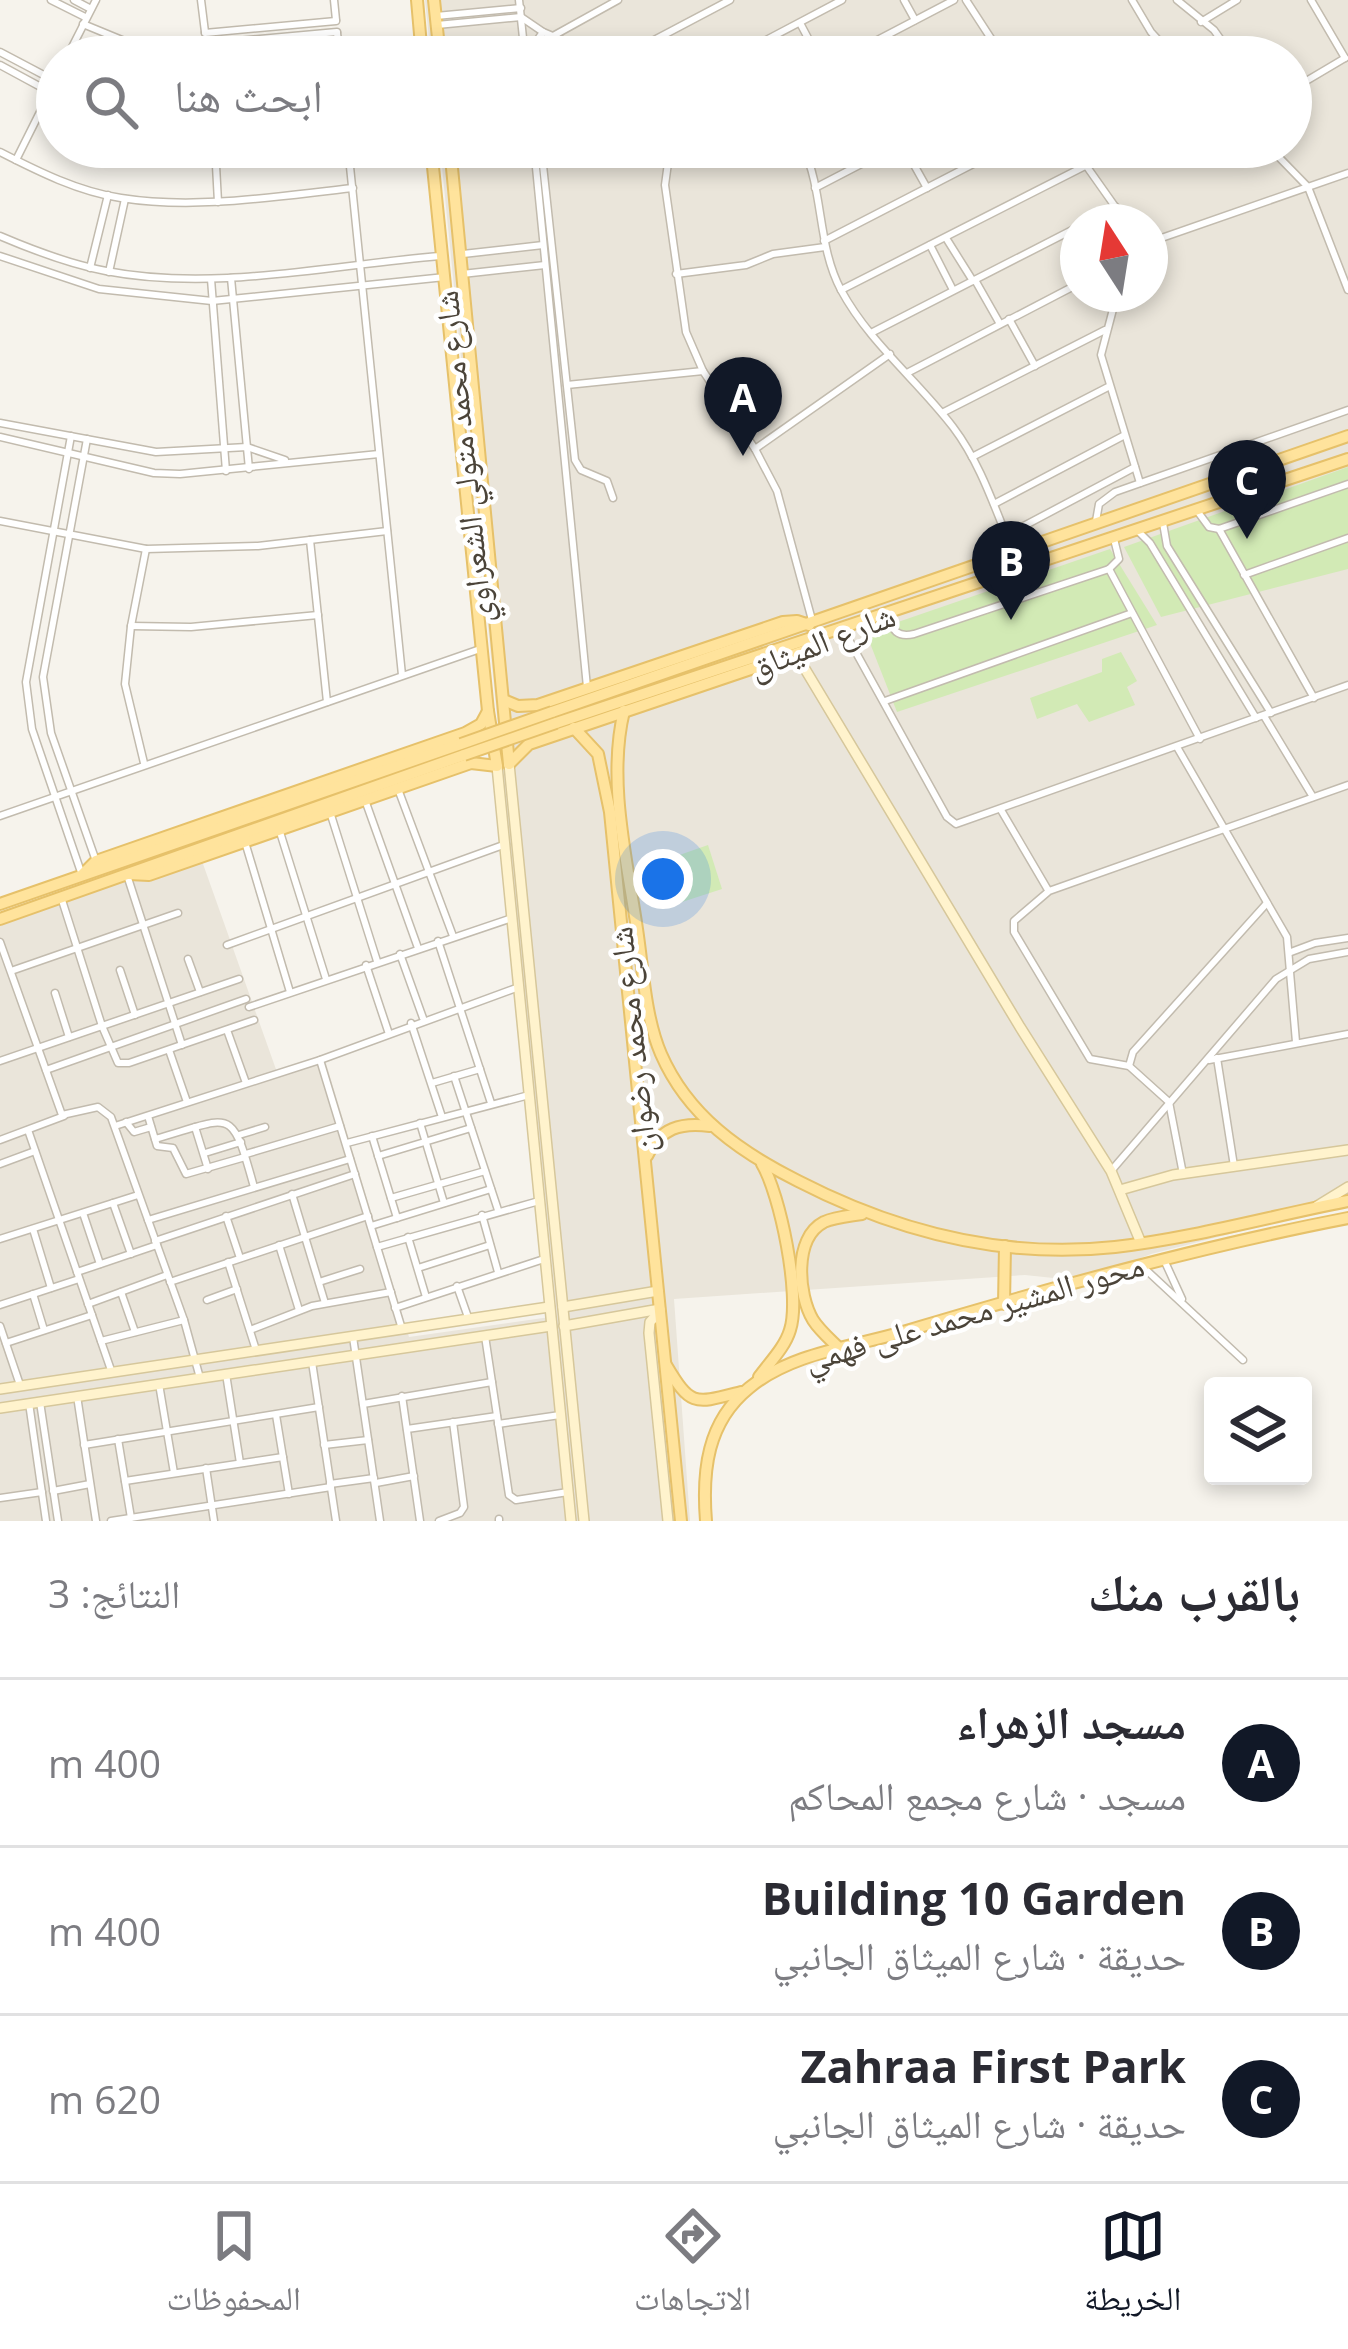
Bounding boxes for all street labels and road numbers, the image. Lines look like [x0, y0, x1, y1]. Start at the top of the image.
street label: شارع محمد متولي الشعراوي [423, 288, 507, 626]
street label: شارع الميثاق [742, 592, 901, 689]
street label: شارع محمد رضوان [597, 925, 666, 1156]
street label: محور المشير محمد على فهمي [799, 1241, 1150, 1386]

